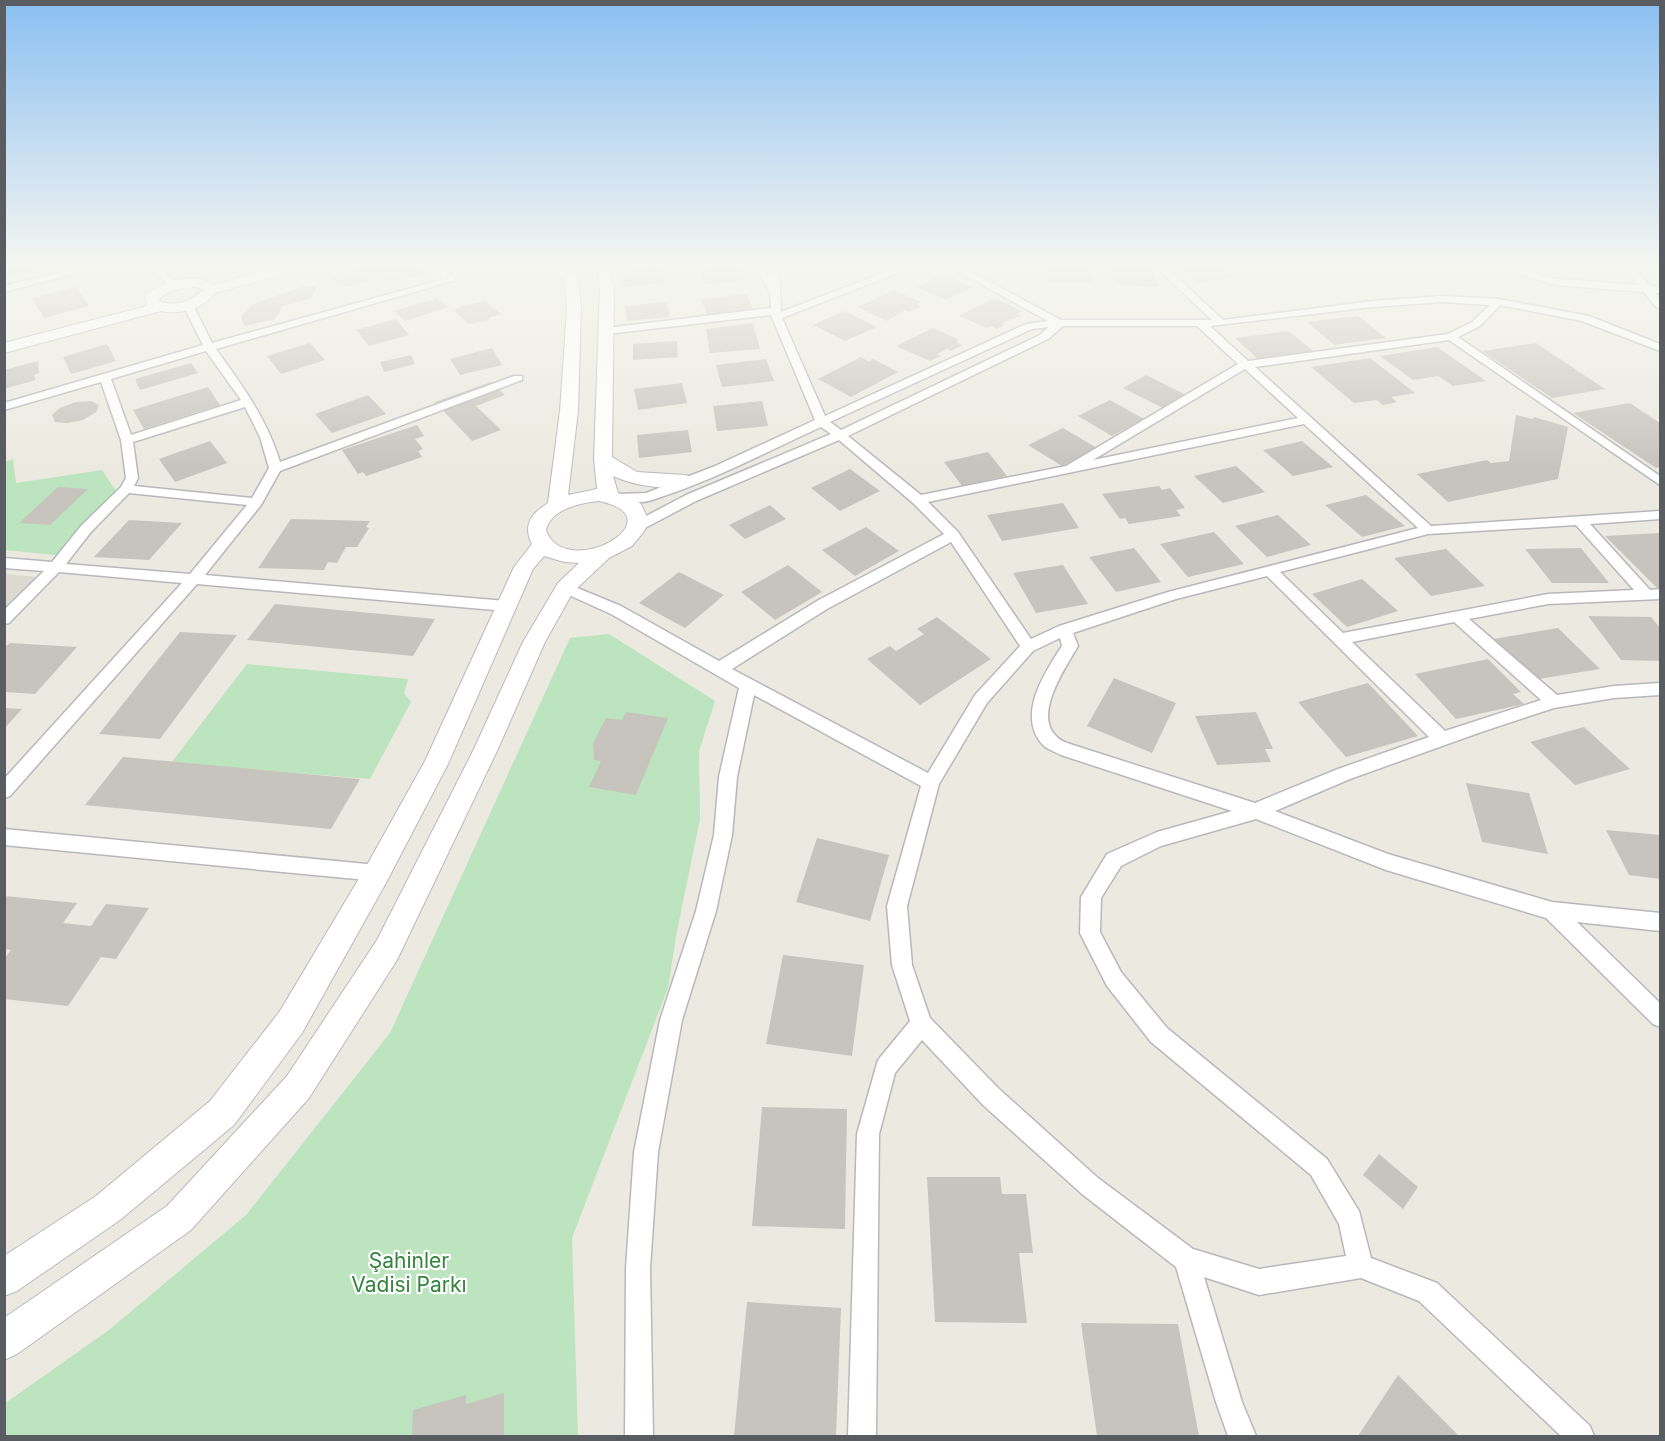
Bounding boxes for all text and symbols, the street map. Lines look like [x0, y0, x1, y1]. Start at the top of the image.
park label: Şahinler Vadisi Parkı [351, 1248, 467, 1297]

